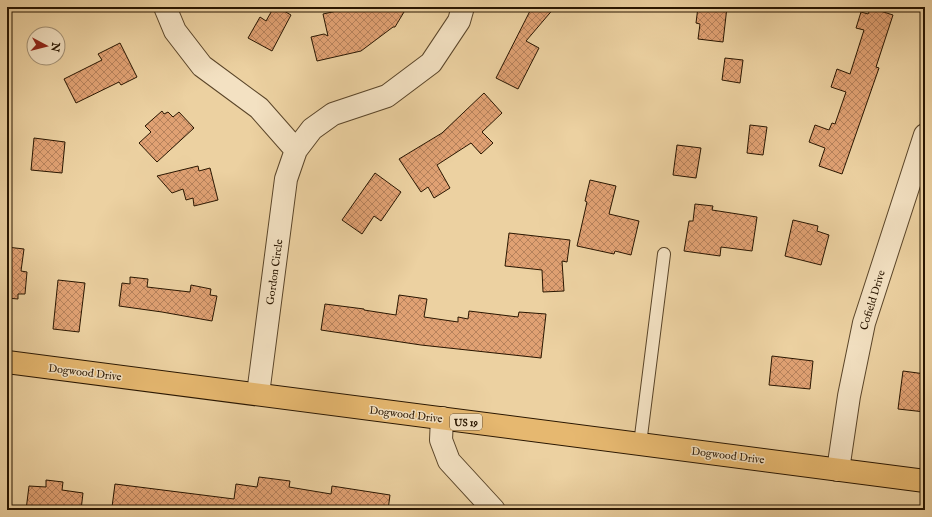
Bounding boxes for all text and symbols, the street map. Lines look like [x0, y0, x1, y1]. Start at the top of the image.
north arrow [26, 26, 66, 66]
text: N [47, 41, 63, 53]
street label: Gordon Circle [263, 238, 287, 306]
street label: Cofield Drive [857, 269, 889, 332]
street label: Dogwood Drive [47, 362, 122, 384]
street label: Dogwood Drive [368, 404, 443, 426]
road number: US 19 [450, 414, 482, 430]
street label: Dogwood Drive [690, 445, 765, 467]

